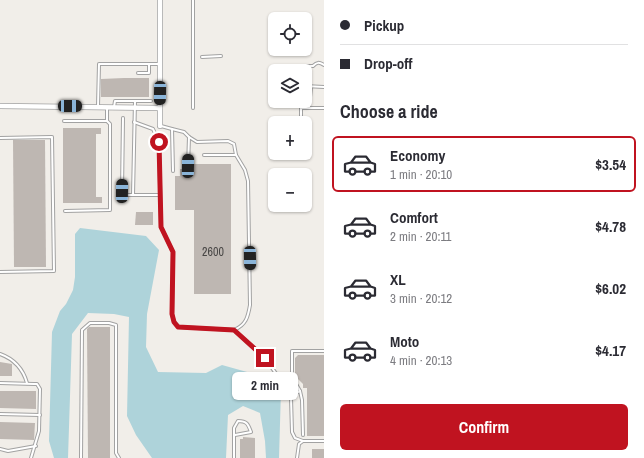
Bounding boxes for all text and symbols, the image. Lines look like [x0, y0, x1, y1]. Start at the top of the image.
map controls [268, 12, 312, 212]
button: locate [268, 12, 312, 56]
text: Pickup [364, 15, 404, 36]
text: Drop-off [364, 53, 413, 74]
button: layers [268, 64, 312, 108]
car [154, 81, 166, 105]
text: Choose a ride [340, 99, 438, 124]
car [58, 100, 82, 112]
button: + [268, 116, 312, 160]
route start [150, 133, 168, 151]
text: Economy [390, 145, 445, 166]
icon: car [342, 146, 378, 182]
car [182, 154, 194, 178]
text: $3.54 [595, 154, 626, 175]
text: 1 min · 20:10 [390, 166, 452, 183]
button: − [268, 168, 312, 212]
car [116, 179, 128, 203]
text: Comfort [390, 207, 438, 228]
icon: car [342, 208, 378, 244]
text: $4.78 [595, 216, 626, 237]
text: 2 min · 20:11 [390, 228, 451, 245]
house number: 2600 [202, 244, 224, 260]
car [244, 246, 256, 270]
text: XL [390, 269, 406, 290]
icon: car [342, 270, 378, 306]
text: $6.02 [595, 278, 626, 299]
text: 3 min · 20:12 [390, 290, 452, 307]
text: Moto [390, 331, 419, 352]
icon: car [342, 332, 378, 368]
text: $4.17 [595, 340, 626, 361]
route end [256, 349, 274, 367]
text: 4 min · 20:13 [390, 352, 452, 369]
callout: 2 min [232, 372, 298, 400]
text: 2 min [251, 377, 279, 394]
button: Confirm [340, 404, 628, 450]

